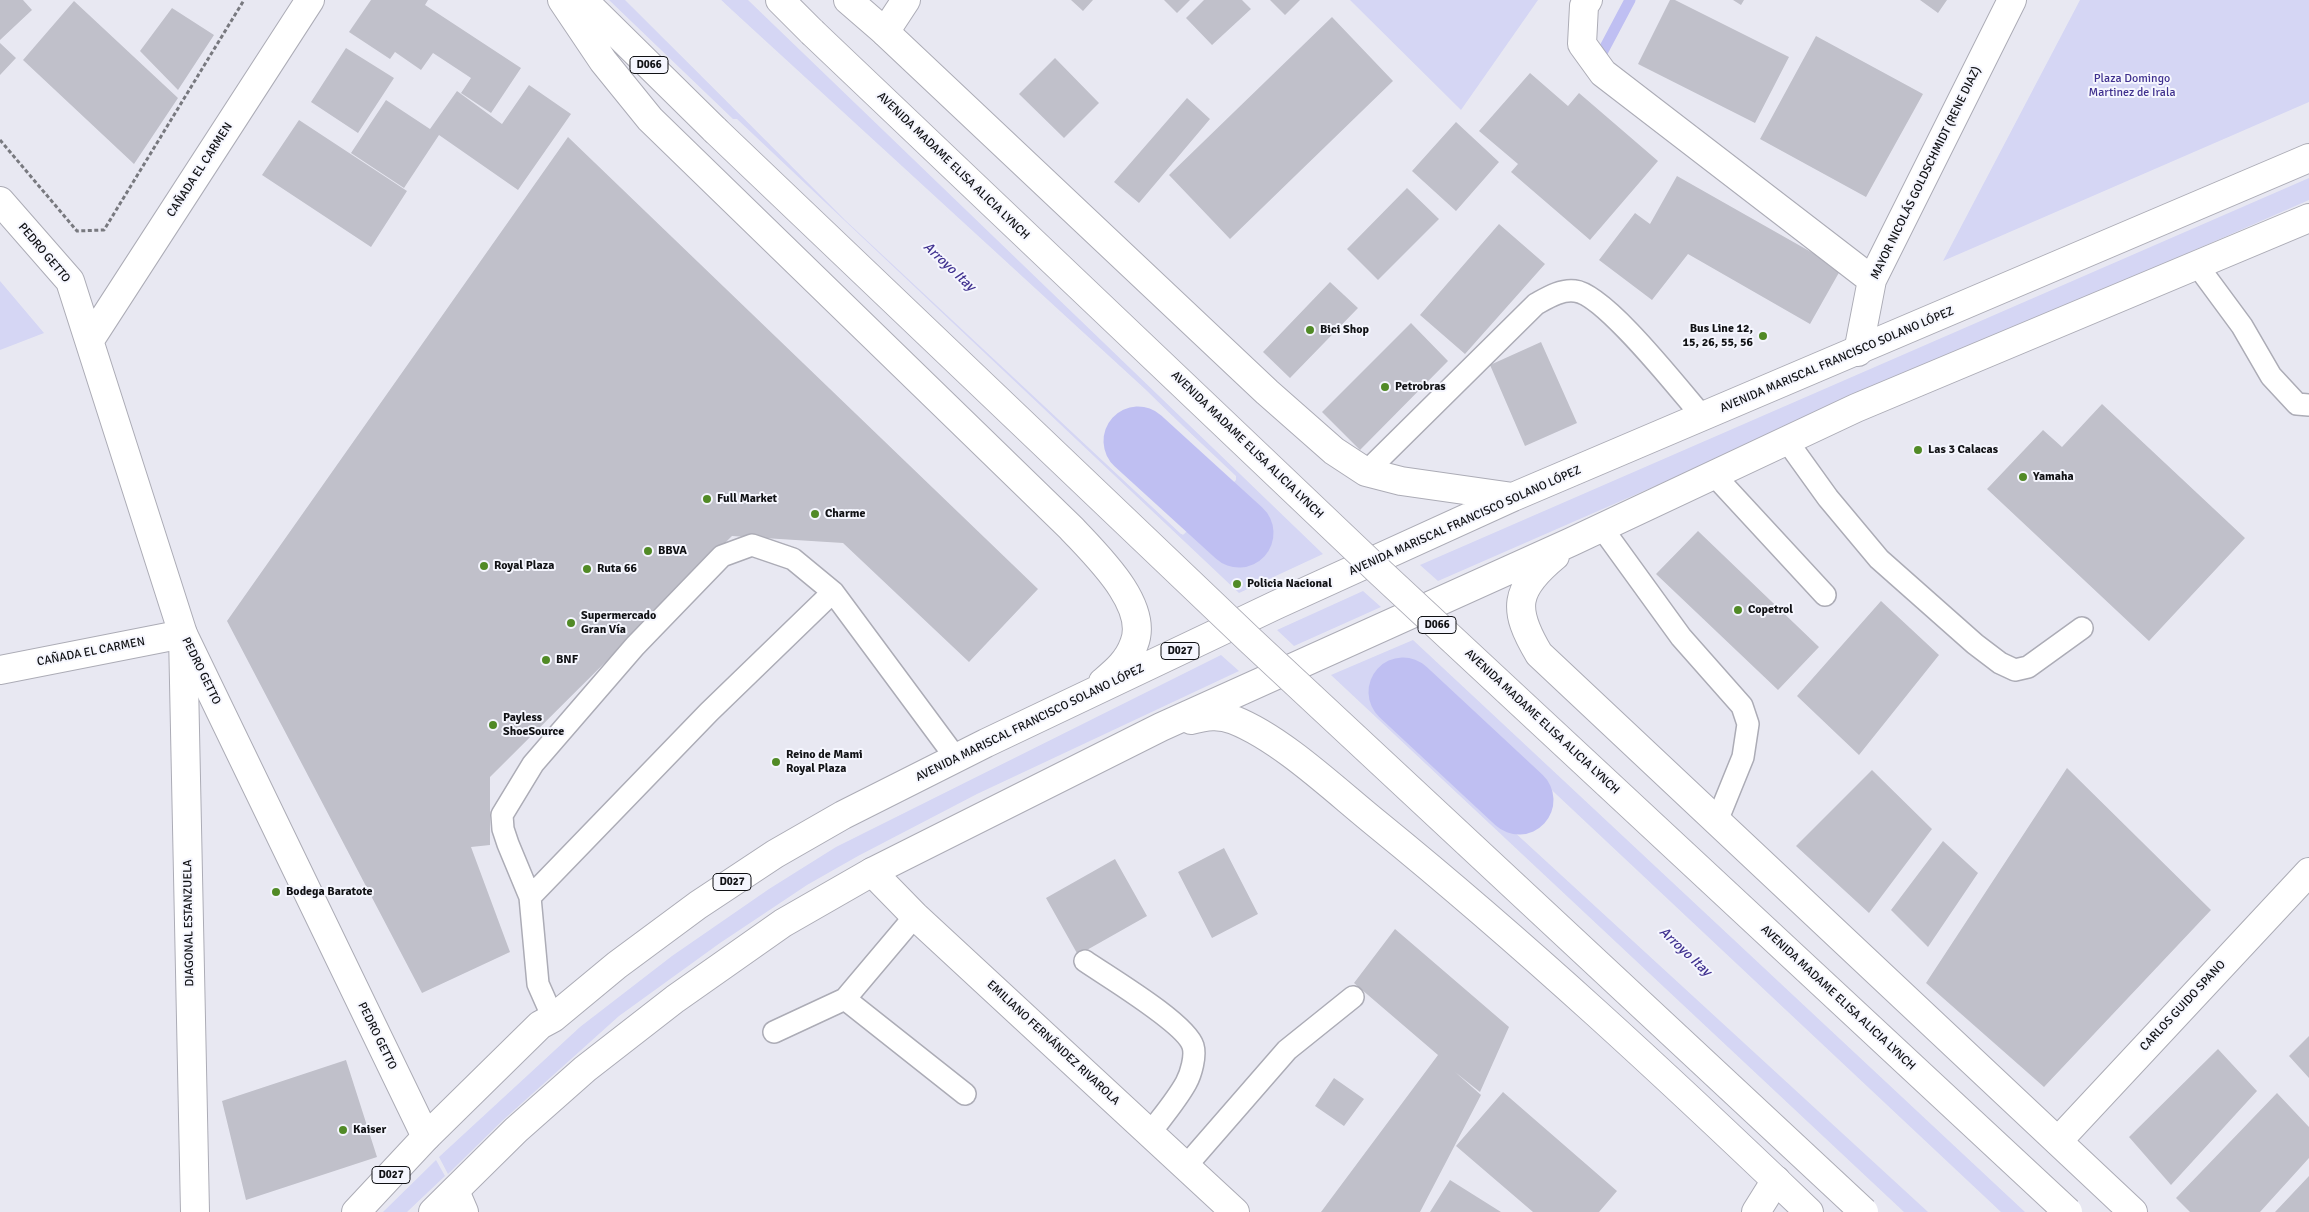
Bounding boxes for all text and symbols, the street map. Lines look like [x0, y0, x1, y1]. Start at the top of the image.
road number: D066 [630, 56, 668, 74]
street label: MAYOR NICOLÁS GOLDSCHMIDT (RENE DIAZ) [1868, 64, 1984, 282]
park label: Plaza Domingo Martinez de Irala [2088, 72, 2176, 100]
street label: AVENIDA MADAME ELISA ALICIA LYNCH [874, 89, 1032, 243]
street label: CAÑADA EL CARMEN [164, 120, 236, 220]
street label: PEDRO GETTO [15, 220, 73, 286]
water label: Arroyo Itay [920, 239, 978, 295]
street label: AVENIDA MARISCAL FRANCISCO SOLANO LÓPEZ [1718, 304, 1956, 416]
place label: Bus Line 12, 15, 26, 55, 56 [1683, 322, 1753, 350]
place label: Bici Shop [1320, 323, 1369, 337]
marker: Bici Shop [1304, 324, 1316, 336]
marker: Bus Line 12, 15, 26, 55, 56 [1757, 330, 1769, 342]
street label: AVENIDA MADAME ELISA ALICIA LYNCH [1168, 368, 1326, 522]
place label: Petrobras [1395, 380, 1446, 394]
marker: Petrobras [1379, 381, 1391, 393]
place label: Las 3 Calacas [1928, 443, 1998, 457]
marker: Las 3 Calacas [1912, 444, 1924, 456]
street label: AVENIDA MARISCAL FRANCISCO SOLANO LÓPEZ [1347, 463, 1583, 579]
place label: Yamaha [2033, 470, 2074, 484]
marker: Yamaha [2017, 471, 2029, 483]
place label: Full Market [717, 492, 777, 506]
marker: Full Market [701, 493, 713, 505]
place label: Charme [825, 507, 865, 521]
marker: Charme [809, 508, 821, 520]
place label: BBVA [658, 544, 687, 558]
marker: BBVA [642, 545, 654, 557]
place label: Royal Plaza [494, 559, 554, 573]
marker: Royal Plaza [478, 560, 490, 572]
place label: Ruta 66 [597, 562, 637, 576]
marker: Ruta 66 [581, 563, 593, 575]
place label: Policia Nacional [1247, 577, 1332, 591]
marker: Policia Nacional [1231, 578, 1243, 590]
place label: Copetrol [1748, 603, 1793, 617]
marker: Copetrol [1732, 604, 1744, 616]
place label: Supermercado Gran Vía [581, 609, 656, 637]
road number: D066 [1418, 616, 1456, 634]
marker: Supermercado Gran Vía [565, 617, 577, 629]
street label: CAÑADA EL CARMEN [36, 634, 146, 670]
street label: PEDRO GETTO [178, 635, 224, 707]
road number: D027 [1161, 642, 1199, 659]
street label: AVENIDA MADAME ELISA ALICIA LYNCH [1462, 646, 1622, 798]
place label: BNF [556, 653, 578, 667]
marker: BNF [540, 654, 552, 666]
street label: AVENIDA MARISCAL FRANCISCO SOLANO LÓPEZ [913, 661, 1147, 785]
place label: Payless ShoeSource [503, 711, 564, 739]
marker: Payless ShoeSource [487, 719, 499, 731]
place label: Reino de Mami Royal Plaza [786, 748, 863, 776]
marker: Reino de Mami Royal Plaza [770, 756, 782, 768]
street label: DIAGONAL ESTANZUELA [181, 859, 197, 987]
road number: D027 [713, 874, 751, 890]
place label: Bodega Baratote [286, 885, 373, 899]
marker: Bodega Baratote [270, 886, 282, 898]
street label: AVENIDA MADAME ELISA ALICIA LYNCH [1758, 922, 1918, 1074]
water label: Arroyo Itay [1656, 924, 1714, 980]
street label: CARLOS GUIDO SPANO [2137, 958, 2229, 1054]
street label: EMILIANO FERNÁNDEZ RIVAROLA [984, 978, 1122, 1108]
street label: PEDRO GETTO [354, 1000, 400, 1072]
place label: Kaiser [353, 1123, 386, 1137]
marker: Kaiser [337, 1124, 349, 1136]
road number: D027 [372, 1166, 410, 1184]

